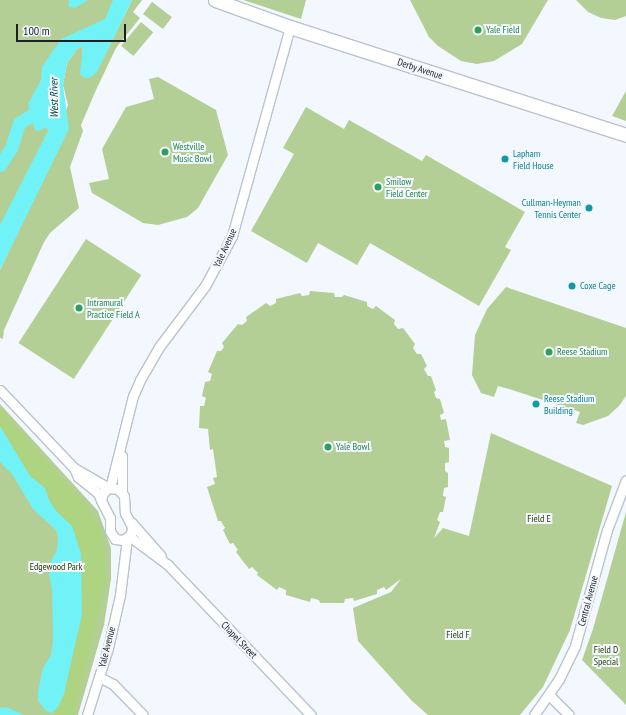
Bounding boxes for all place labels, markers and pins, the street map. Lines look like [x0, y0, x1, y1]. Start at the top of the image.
place label: Yale Field [486, 24, 520, 36]
marker: Yale Field [473, 25, 483, 35]
place label: Westville Music Bowl [173, 140, 212, 164]
marker: Westville Music Bowl [160, 147, 170, 157]
place label: Lapham Field House [513, 147, 554, 170]
marker: Lapham Field House [500, 154, 510, 164]
place label: Smilow Field Center [386, 175, 428, 198]
marker: Smilow Field Center [373, 182, 383, 192]
place label: Cullman-Heyman Tennis Center [522, 196, 581, 220]
marker: Cullman-Heyman Tennis Center [584, 203, 594, 213]
place label: Coxe Cage [580, 280, 616, 292]
marker: Coxe Cage [567, 281, 577, 291]
place label: Intramural Practice Field A [87, 296, 140, 320]
marker: Intramural Practice Field A [74, 303, 84, 313]
place label: Reese Stadium [557, 346, 608, 358]
marker: Reese Stadium [544, 347, 554, 357]
place label: Reese Stadium Building [544, 392, 595, 416]
marker: Reese Stadium Building [531, 399, 541, 409]
place label: Yale Bowl [336, 441, 370, 453]
marker: Yale Bowl [323, 442, 333, 452]

